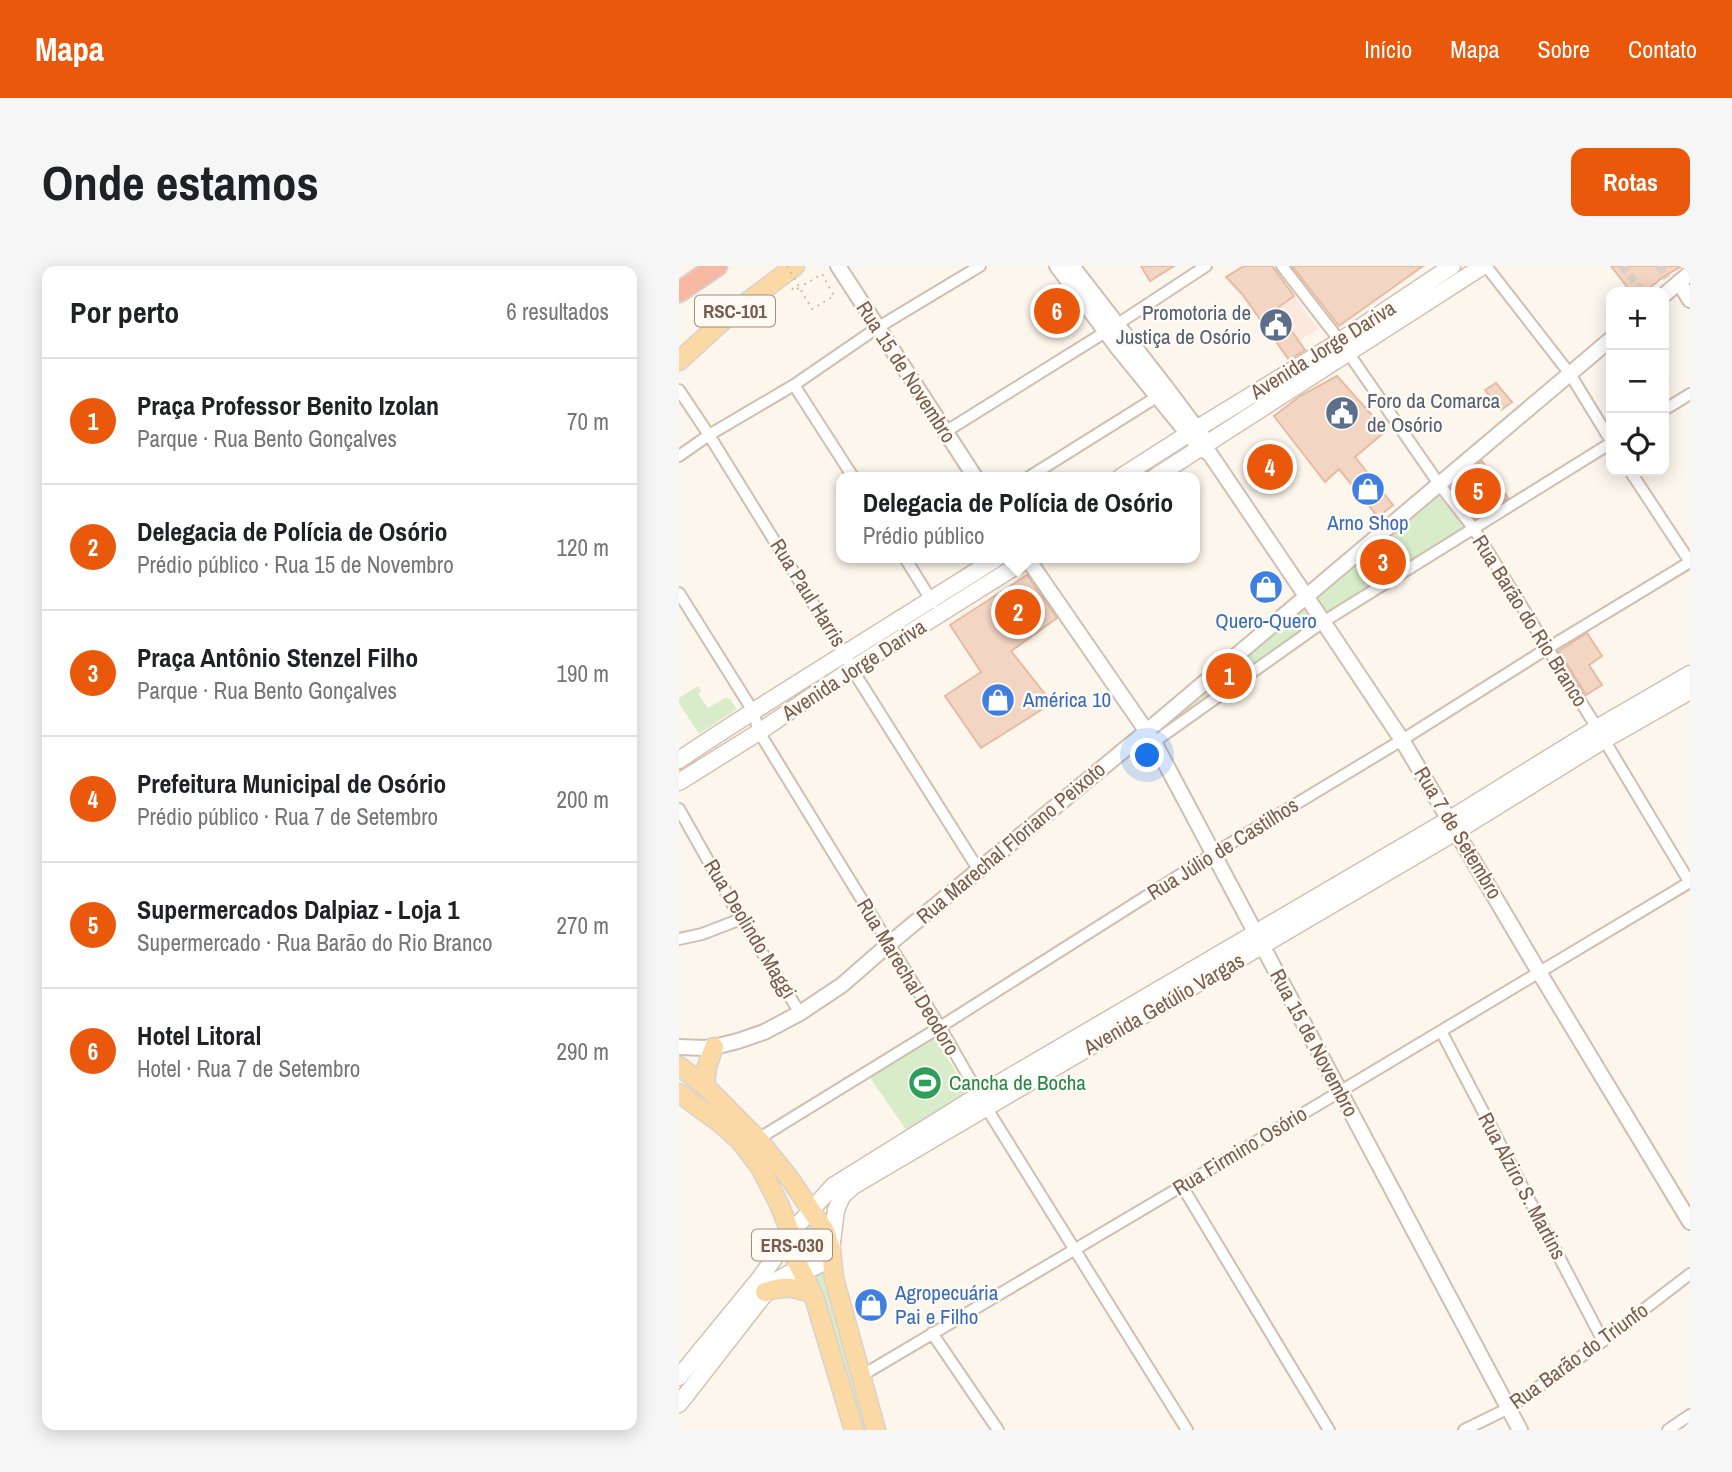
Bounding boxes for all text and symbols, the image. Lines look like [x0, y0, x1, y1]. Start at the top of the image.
text: Mapa [35, 27, 104, 71]
text: Início [1364, 33, 1412, 65]
text: Mapa [1450, 33, 1500, 65]
text: Sobre [1538, 33, 1590, 65]
text: Contato [1628, 33, 1697, 65]
button: Rotas [1571, 148, 1690, 216]
text: Onde estamos [42, 149, 319, 215]
pin: 6 [1034, 285, 1080, 337]
map controls [1606, 287, 1669, 476]
button: + [1606, 287, 1669, 350]
text: Por perto [70, 292, 179, 332]
street label: Avenida Jorge Dariva [1244, 293, 1401, 406]
street label: Rua 15 de Novembro [850, 295, 963, 448]
text: 6 resultados [506, 296, 609, 327]
road number: RSC-101 [695, 296, 775, 326]
place label: Promotoria de Justiça de Osório [1116, 298, 1251, 351]
public building icon: Promotoria de Justiça de Osório [1257, 306, 1295, 344]
button: − [1606, 350, 1669, 413]
place label: Foro da Comarca de Osório [1367, 386, 1501, 439]
text: Praça Professor Benito Izolan [137, 388, 439, 423]
public building icon: Foro da Comarca de Osório [1323, 394, 1361, 432]
text: 1 [88, 406, 98, 437]
text: 70 m [567, 406, 609, 437]
button: locate [1606, 413, 1669, 476]
text: Parque · Rua Bento Gonçalves [137, 423, 397, 454]
pin: 4 [1247, 441, 1293, 493]
pin: 5 [1455, 465, 1501, 517]
shop icon: Arno Shop [1349, 470, 1387, 508]
popup [836, 472, 1200, 563]
text: Delegacia de Polícia de Osório [863, 485, 1173, 520]
place label: Arno Shop [1326, 508, 1409, 537]
text: Delegacia de Polícia de Osório [137, 514, 448, 549]
text: Prédio público [863, 520, 984, 551]
street label: Rua Barão do Rio Branco [1466, 529, 1595, 712]
text: 2 [88, 532, 98, 563]
text: 120 m [557, 532, 609, 563]
street label: Rua Paul Harris [764, 533, 853, 652]
pin: 3 [1360, 536, 1406, 588]
text: Prédio público · Rua 15 de Novembro [137, 549, 454, 580]
shop icon: Quero-Quero [1247, 568, 1285, 606]
pin: 2 [995, 586, 1041, 638]
place label: Quero-Quero [1215, 606, 1317, 635]
street label: Avenida Jorge Dariva [775, 612, 932, 728]
text: Praça Antônio Stenzel Filho [137, 640, 418, 675]
pin: 1 [1206, 650, 1252, 702]
text: 3 [88, 658, 98, 689]
text: 190 m [557, 658, 609, 689]
text: Parque · Rua Bento Gonçalves [137, 675, 397, 706]
shop icon: América 10 [979, 681, 1017, 719]
place label: América 10 [1022, 685, 1111, 714]
your location [1130, 738, 1164, 772]
street label: Rua Marechal Floriano Peixoto [910, 755, 1111, 930]
street label: Rua 7 de Setembro [1408, 761, 1509, 904]
text: Prefeitura Municipal de Osório [137, 766, 446, 801]
text: 4 [88, 784, 98, 815]
text: 200 m [557, 784, 609, 815]
street label: Rua Júlio de Castilhos [1142, 790, 1304, 907]
text: Prédio público · Rua 7 de Setembro [137, 801, 438, 832]
street label: Rua Deolindo Maggi [697, 854, 804, 1004]
text: Supermercados Dalpiaz - Loja 1 [137, 892, 459, 927]
street label: Rua Marechal Deodoro [850, 893, 967, 1061]
text: 5 [88, 910, 98, 941]
text: 270 m [557, 910, 609, 941]
text: Supermercado · Rua Barão do Rio Branco [137, 927, 492, 958]
street label: Avenida Getúlio Vargas [1077, 946, 1250, 1062]
street label: Rua 15 de Novembro [1263, 964, 1366, 1122]
text: Hotel Litoral [137, 1018, 261, 1053]
text: 6 [88, 1036, 98, 1067]
text: 290 m [557, 1036, 609, 1067]
text: Hotel · Rua 7 de Setembro [137, 1053, 360, 1084]
sports icon: Cancha de Bocha [906, 1064, 944, 1102]
place label: Cancha de Bocha [949, 1068, 1086, 1097]
street label: Rua Firmino Osório [1167, 1099, 1312, 1202]
street label: Rua Alziro S. Martins [1471, 1107, 1573, 1264]
road number: ERS-030 [752, 1230, 832, 1261]
place label: Agropecuária Pai e Filho [894, 1278, 999, 1331]
shop icon: Agropecuária Pai e Filho [852, 1286, 890, 1324]
street label: Rua Barão do Triunfo [1504, 1295, 1654, 1416]

